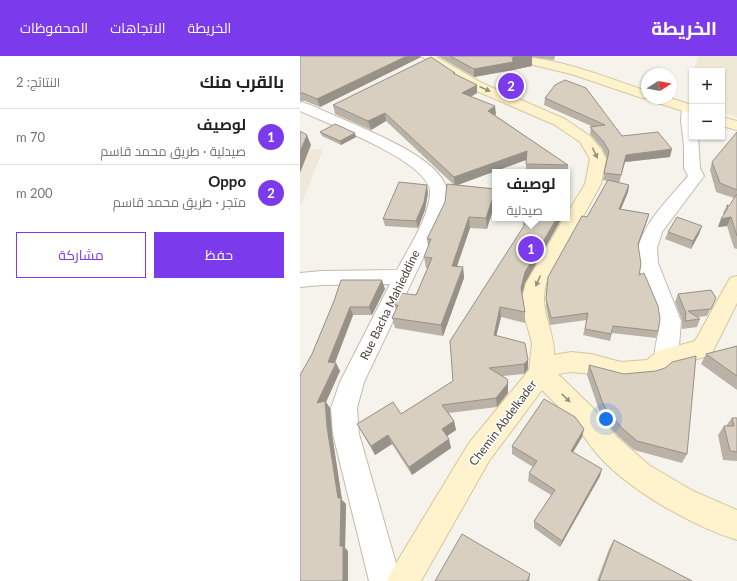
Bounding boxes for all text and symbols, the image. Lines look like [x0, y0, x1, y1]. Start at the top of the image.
text: الخريطة [651, 16, 717, 39]
text: المحفوظات [20, 19, 88, 36]
text: الاتجاهات [110, 19, 166, 36]
text: الخريطة [188, 19, 231, 36]
north arrow [641, 68, 677, 104]
map controls [689, 68, 725, 140]
button: + [689, 68, 725, 104]
text: بالقرب منك [200, 71, 284, 92]
pin: 2 [498, 71, 524, 101]
text: النتائج: 2 [16, 74, 60, 90]
one-way arrow [479, 87, 491, 93]
button: − [689, 104, 725, 140]
text: لوصيف [197, 115, 246, 133]
text: 70 m [16, 129, 45, 145]
text: 1 [267, 129, 275, 145]
text: صيدلية · طريق محمد قاسم [100, 143, 246, 159]
one-way arrow [592, 148, 598, 159]
popup [492, 169, 570, 221]
text: Oppo [208, 172, 246, 190]
text: لوصيف [506, 174, 556, 192]
text: 200 m [16, 185, 53, 201]
text: 2 [267, 185, 275, 201]
text: متجر · طريق محمد قاسم [113, 194, 246, 210]
text: صيدلية [506, 202, 543, 218]
button: مشاركة [16, 232, 146, 278]
button: حفظ [154, 232, 284, 278]
pin: 1 [518, 234, 544, 264]
street label: Rue Bacha Mahieddine [356, 247, 423, 362]
one-way arrow [535, 276, 541, 287]
street label: Chemin Abdelkader [466, 376, 540, 468]
one-way arrow [561, 393, 571, 403]
your location [596, 409, 616, 429]

